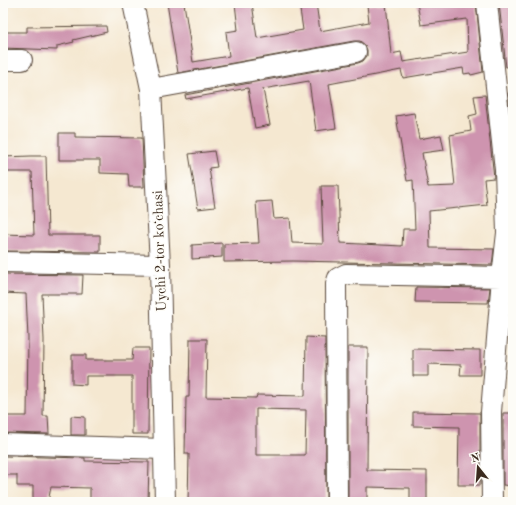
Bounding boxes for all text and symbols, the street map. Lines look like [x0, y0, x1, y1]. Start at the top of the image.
street label: Uychi 2-tor koʻchasi [150, 190, 169, 312]
north arrow [458, 447, 498, 487]
text: N [470, 452, 482, 465]

